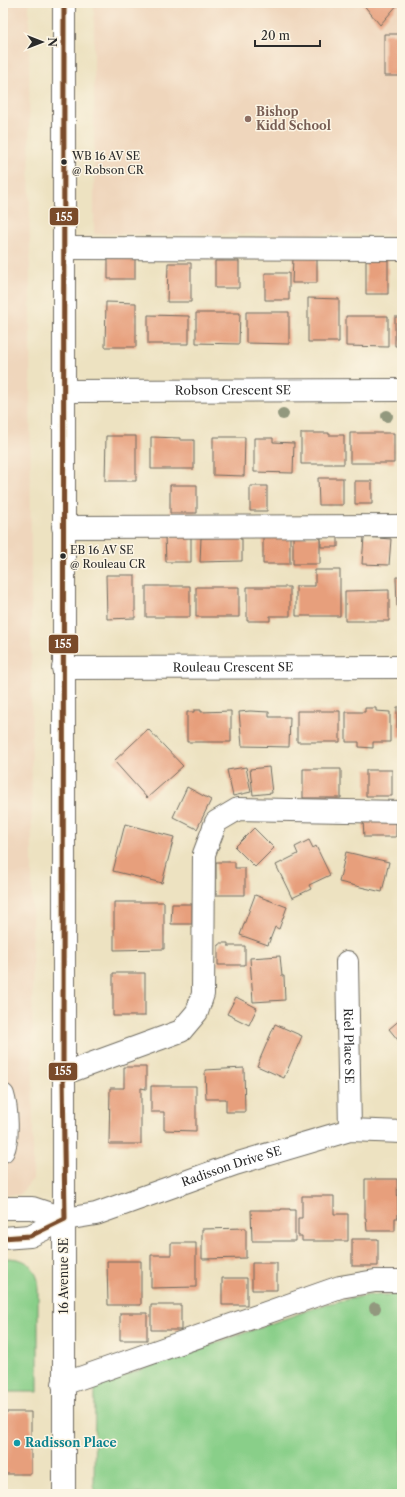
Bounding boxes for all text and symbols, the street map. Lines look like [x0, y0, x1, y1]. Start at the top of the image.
north arrow [22, 22, 62, 62]
scale bar [255, 22, 320, 48]
text: 20 m [261, 28, 290, 43]
text: N [45, 37, 59, 47]
place label: Bishop Kidd School [256, 104, 331, 133]
marker: Bishop Kidd School [243, 114, 253, 124]
place label: WB 16 AV SE @ Robson CR [71, 149, 145, 177]
marker: WB 16 AV SE @ Robson CR [59, 157, 69, 167]
line badge: 155 [49, 207, 79, 226]
text: 155 [55, 210, 73, 224]
street label: Robson Crescent SE [175, 382, 291, 398]
place label: EB 16 AV SE @ Rouleau CR [70, 543, 146, 571]
marker: EB 16 AV SE @ Rouleau CR [58, 551, 68, 561]
line badge: 155 [48, 634, 79, 654]
text: 155 [54, 637, 72, 651]
street label: Rouleau Crescent SE [173, 659, 293, 675]
street label: Riel Place SE [341, 1008, 357, 1084]
line badge: 155 [48, 1062, 78, 1081]
text: 155 [54, 1064, 72, 1078]
street label: Radisson Drive SE [179, 1143, 283, 1190]
street label: 16 Avenue SE [56, 1238, 71, 1314]
place label: Radisson Place [25, 1435, 117, 1450]
marker: Radisson Place [12, 1438, 22, 1448]

